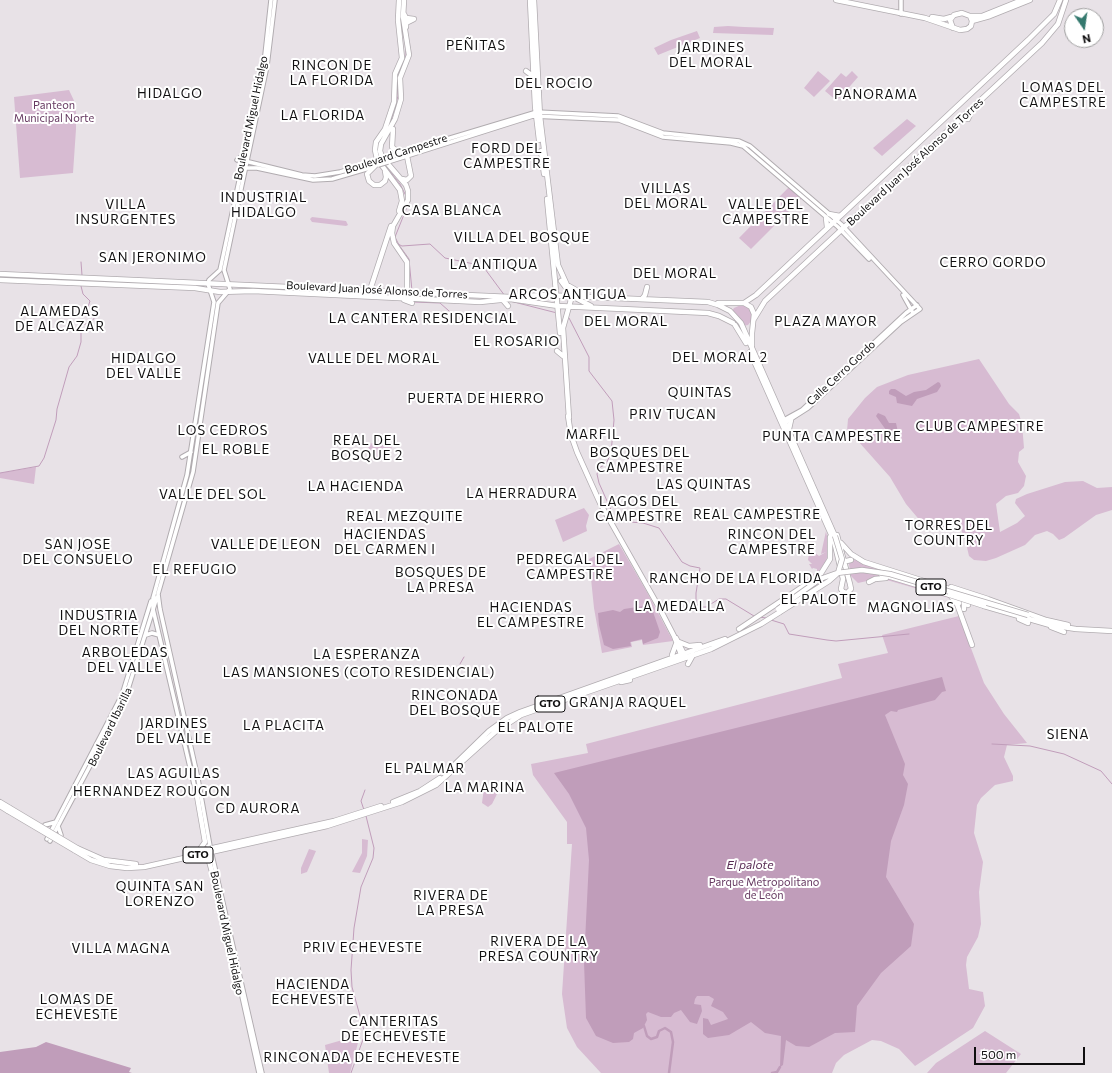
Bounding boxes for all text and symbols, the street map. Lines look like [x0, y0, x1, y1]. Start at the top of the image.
north arrow [1064, 8, 1104, 48]
text: N [1081, 32, 1092, 46]
district label: PEÑITAS [446, 38, 506, 54]
district label: JARDINES DEL MORAL [669, 40, 753, 71]
street label: Boulevard Miguel Hidalgo [231, 55, 271, 181]
district label: RINCON DE LA FLORIDA [290, 58, 374, 89]
district label: DEL ROCIO [515, 76, 593, 92]
district label: LOMAS DEL CAMPESTRE [1019, 80, 1107, 111]
district label: HIDALGO [137, 86, 203, 102]
district label: PANORAMA [834, 87, 918, 103]
street label: Boulevard Juan José Alonso de Torres [844, 95, 986, 229]
park label: Panteon Municipal Norte [14, 98, 94, 124]
district label: LA FLORIDA [281, 108, 365, 124]
street label: Boulevard Campestre [343, 131, 449, 177]
district label: FORD DEL CAMPESTRE [463, 141, 551, 172]
district label: VILLAS DEL MORAL [624, 181, 708, 212]
district label: INDUSTRIAL HIDALGO [220, 190, 308, 221]
district label: VILLA INSURGENTES [76, 197, 176, 228]
district label: VALLE DEL CAMPESTRE [722, 197, 810, 228]
district label: CASA BLANCA [402, 203, 502, 219]
district label: VILLA DEL BOSQUE [454, 230, 590, 246]
district label: SAN JERONIMO [99, 250, 207, 266]
district label: CERRO GORDO [939, 255, 1047, 271]
district label: LA ANTIQUA [450, 257, 538, 273]
district label: DEL MORAL [633, 266, 717, 282]
street label: Boulevard Juan José Alonso de Torres [286, 279, 468, 301]
district label: ARCOS ANTIGUA [509, 287, 627, 303]
district label: ALAMEDAS DE ALCAZAR [15, 304, 105, 335]
district label: LA CANTERA RESIDENCIAL [329, 311, 517, 327]
district label: DEL MORAL [584, 314, 668, 330]
district label: PLAZA MAYOR [774, 314, 878, 330]
district label: EL ROSARIO [474, 334, 560, 350]
street label: Calle Cerro Gordo [804, 338, 878, 408]
district label: DEL MORAL 2 [672, 350, 768, 366]
district label: HIDALGO DEL VALLE [106, 351, 182, 382]
district label: VALLE DEL MORAL [308, 351, 440, 367]
district label: QUINTAS [668, 385, 732, 401]
district label: PUERTA DE HIERRO [407, 391, 545, 407]
district label: PRIV TUCAN [629, 407, 717, 423]
district label: CLUB CAMPESTRE [915, 419, 1045, 435]
district label: LOS CEDROS [178, 423, 268, 439]
district label: MARFIL [566, 427, 620, 443]
district label: PUNTA CAMPESTRE [762, 429, 902, 445]
district label: REAL DEL BOSQUE 2 [331, 433, 403, 464]
district label: EL ROBLE [202, 442, 270, 458]
district label: BOSQUES DEL CAMPESTRE [590, 445, 690, 476]
district label: LAS QUINTAS [657, 477, 751, 493]
district label: LA HACIENDA [308, 479, 404, 495]
district label: LA HERRADURA [466, 486, 578, 502]
district label: VALLE DEL SOL [159, 487, 267, 503]
district label: LAGOS DEL CAMPESTRE [595, 494, 683, 525]
district label: REAL CAMPESTRE [693, 507, 821, 523]
district label: REAL MEZQUITE [347, 509, 463, 525]
district label: TORRES DEL COUNTRY [905, 518, 993, 549]
district label: HACIENDAS DEL CARMEN I [334, 527, 436, 558]
district label: RINCON DEL CAMPESTRE [728, 527, 816, 558]
district label: SAN JOSE DEL CONSUELO [22, 537, 134, 568]
district label: VALLE DE LEON [211, 537, 321, 553]
district label: PEDREGAL DEL CAMPESTRE [516, 552, 624, 583]
district label: EL REFUGIO [153, 562, 237, 578]
district label: BOSQUES DE LA PRESA [395, 565, 487, 596]
district label: RANCHO DE LA FLORIDA [649, 571, 823, 587]
road number: GTO [916, 579, 946, 595]
district label: EL PALOTE [781, 592, 857, 608]
district label: LA MEDALLA [634, 599, 726, 615]
district label: HACIENDAS EL CAMPESTRE [477, 600, 585, 631]
district label: MAGNOLIAS [867, 600, 955, 616]
district label: INDUSTRIA DEL NORTE [58, 608, 140, 639]
district label: ARBOLEDAS DEL VALLE [82, 645, 168, 676]
district label: LA ESPERANZA [313, 647, 421, 663]
district label: LAS MANSIONES (COTO RESIDENCIAL) [223, 665, 495, 681]
street label: Boulevard Ibarilla [85, 685, 135, 769]
district label: RINCONADA DEL BOSQUE [409, 688, 501, 719]
district label: GRANJA RAQUEL [569, 695, 687, 711]
road number: GTO [535, 696, 565, 712]
district label: JARDINES DEL VALLE [136, 716, 212, 747]
district label: LA PLACITA [243, 718, 325, 734]
district label: EL PALOTE [498, 720, 574, 736]
district label: SIENA [1047, 727, 1089, 743]
district label: EL PALMAR [385, 761, 465, 777]
district label: LAS AGUILAS [128, 766, 220, 782]
district label: LA MARINA [445, 780, 525, 796]
district label: HERNANDEZ ROUGON [73, 784, 231, 800]
district label: CD AURORA [216, 801, 300, 817]
road number: GTO [183, 847, 213, 863]
water label: El palote [726, 858, 774, 872]
street label: Boulevard Miguel Hidalgo [207, 870, 247, 996]
park label: Parque Metropolitano de León [709, 875, 819, 901]
district label: QUINTA SAN LORENZO [116, 879, 204, 910]
district label: RIVERA DE LA PRESA [413, 888, 489, 919]
district label: RIVERA DE LA PRESA COUNTRY [479, 934, 599, 965]
district label: PRIV ECHEVESTE [303, 940, 423, 956]
district label: VILLA MAGNA [71, 941, 171, 957]
district label: HACIENDA ECHEVESTE [271, 977, 355, 1008]
district label: LOMAS DE ECHEVESTE [35, 992, 119, 1023]
district label: CANTERITAS DE ECHEVESTE [341, 1014, 447, 1045]
scale bar [976, 1039, 1087, 1065]
text: 500 m [981, 1047, 1016, 1061]
district label: RINCONADA DE ECHEVESTE [263, 1050, 461, 1066]

